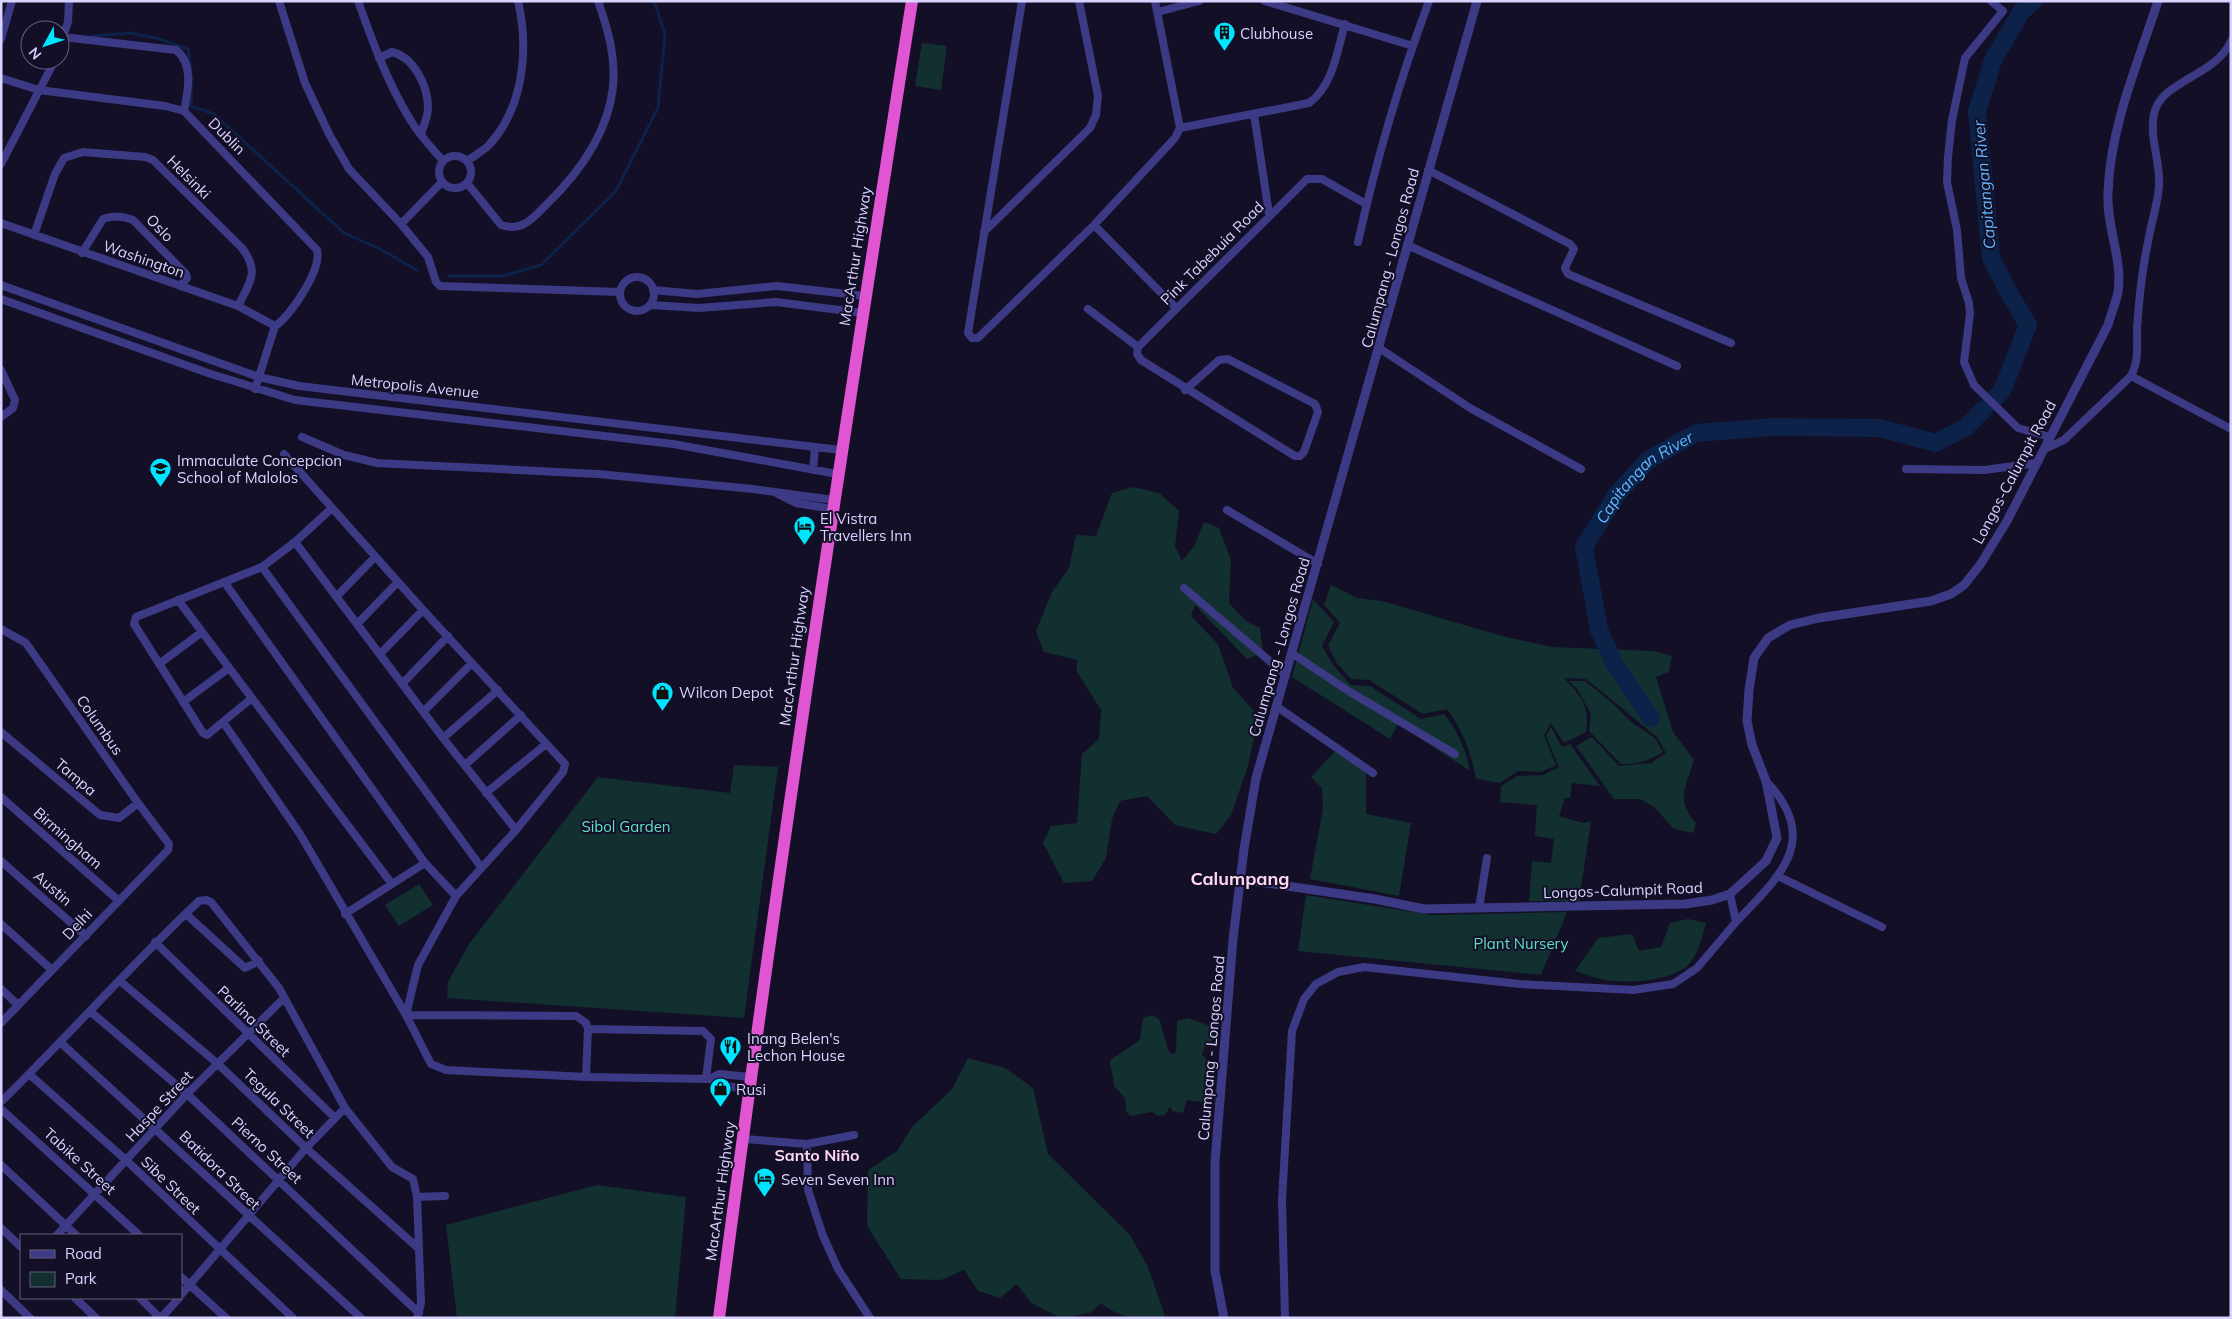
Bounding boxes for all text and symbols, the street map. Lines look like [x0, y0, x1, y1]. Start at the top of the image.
north arrow [20, 20, 70, 70]
building icon: Clubhouse [1212, 21, 1236, 52]
place label: Clubhouse [1240, 24, 1313, 43]
text: N [25, 44, 45, 63]
street label: Dublin [204, 113, 250, 159]
water label: Capitangan River [1968, 119, 2000, 250]
street label: Helsinki [163, 151, 215, 203]
street label: Calumpang - Longos Road [1357, 166, 1423, 350]
street label: MacArthur Highway [835, 185, 875, 327]
street label: Pink Tabebuia Road [1156, 197, 1268, 309]
street label: Oslo [142, 210, 178, 246]
street label: Washington [101, 236, 187, 282]
street label: Metropolis Avenue [350, 370, 480, 402]
street label: Longos-Calumpit Road [1968, 397, 2060, 547]
water label: Capitangan River [1591, 426, 1698, 527]
place label: Immaculate Concepcion School of Malolos [177, 451, 342, 487]
school or university icon: Immaculate Concepcion School of Malolos [149, 457, 173, 488]
place label: El Vistra Travellers Inn [820, 509, 912, 545]
hotel icon: El Vistra Travellers Inn [792, 515, 816, 546]
street label: Calumpang - Longos Road [1244, 555, 1314, 739]
street label: MacArthur Highway [775, 585, 813, 727]
shop icon: Wilcon Depot [651, 680, 675, 711]
place label: Wilcon Depot [679, 683, 773, 702]
street label: Columbus [72, 691, 128, 759]
street label: Tampa [51, 754, 101, 800]
street label: Birmingham [30, 803, 106, 873]
park label: Sibol Garden [581, 817, 671, 836]
street label: Austin [30, 866, 76, 910]
district label: Calumpang [1190, 867, 1290, 890]
street label: Longos-Calumpit Road [1543, 878, 1703, 902]
street label: Delhi [58, 905, 96, 943]
park label: Plant Nursery [1474, 934, 1569, 953]
street label: Calumpang - Longos Road [1193, 955, 1229, 1141]
street label: Parlina Street [214, 981, 294, 1061]
place label: Inang Belen's Lechon House [747, 1029, 845, 1065]
restaurant icon: Inang Belen's Lechon House [719, 1035, 743, 1066]
street label: Tegula Street [239, 1064, 319, 1142]
street label: Haspe Street [121, 1066, 197, 1146]
shop icon: Rusi [708, 1077, 732, 1108]
place label: Rusi [736, 1080, 766, 1099]
street label: Pierno Street [228, 1112, 306, 1188]
street label: MacArthur Highway [701, 1120, 739, 1262]
street label: Tabike Street [40, 1124, 120, 1198]
street label: Batidora Street [176, 1127, 264, 1213]
district label: Santo Niño [774, 1145, 860, 1165]
street label: Sibe Street [137, 1152, 205, 1218]
hotel icon: Seven Seven Inn [753, 1167, 777, 1198]
place label: Seven Seven Inn [781, 1170, 895, 1189]
legend [20, 1234, 182, 1299]
text: Road [65, 1244, 102, 1263]
text: Park [65, 1269, 97, 1288]

